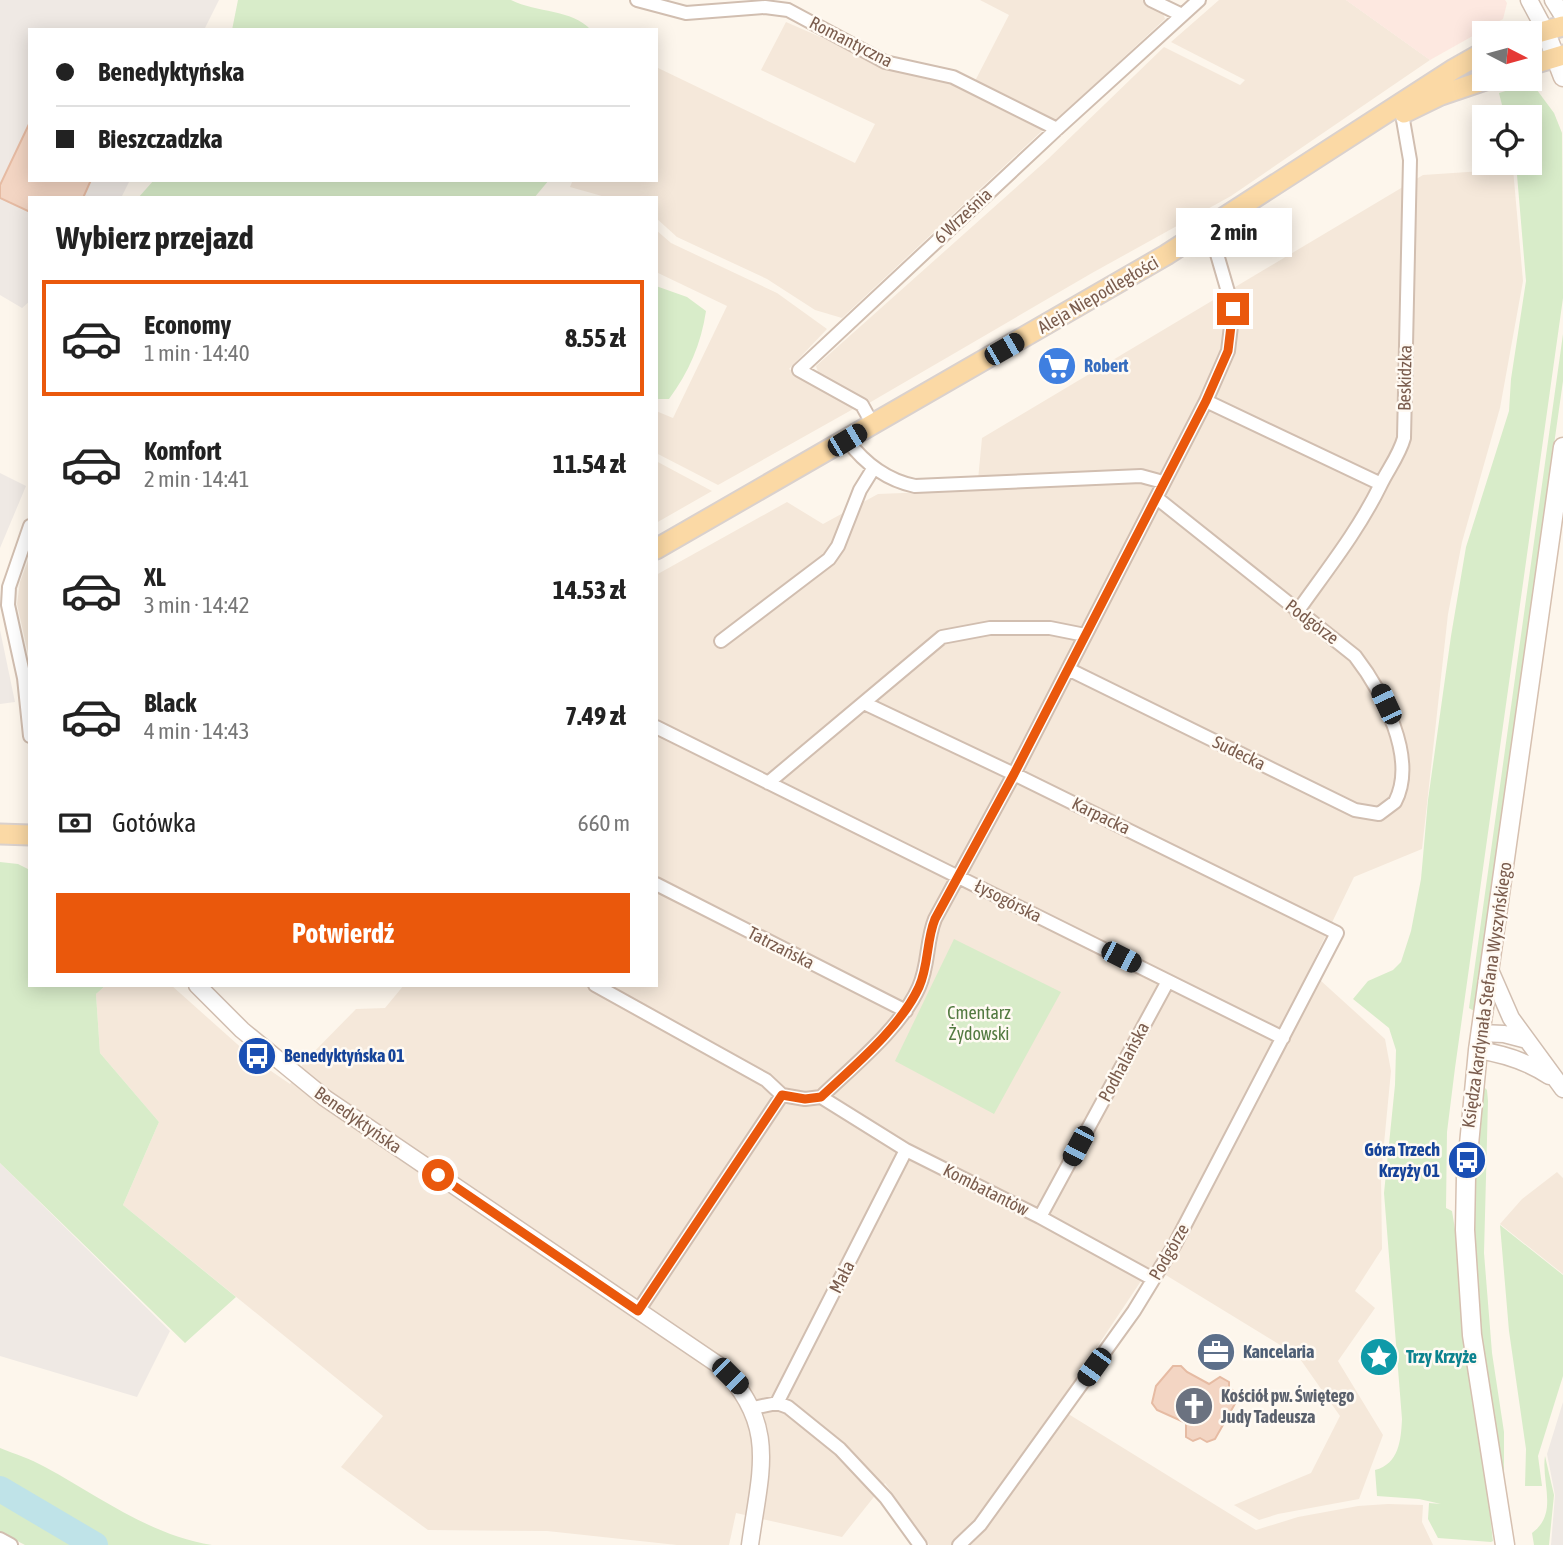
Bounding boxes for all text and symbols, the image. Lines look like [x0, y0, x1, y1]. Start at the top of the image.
street label: Romantyczna [806, 12, 896, 71]
north arrow [1472, 21, 1542, 91]
map controls [1472, 21, 1542, 175]
text: Benedyktyńska [98, 57, 244, 87]
button: locate [1472, 105, 1542, 175]
text: Bieszczadzka [98, 124, 223, 154]
street label: 6 Września [929, 184, 996, 248]
callout: 2 min [1175, 208, 1291, 256]
text: Wybierz przejazd [56, 219, 254, 256]
text: 2 min [1211, 219, 1257, 245]
street label: Aleja Niepodległości [1034, 252, 1162, 338]
route end [1217, 293, 1249, 325]
icon: car [60, 307, 123, 370]
text: Economy [144, 310, 231, 340]
text: 8.55 zł [565, 323, 626, 353]
car [981, 329, 1028, 369]
text: 1 min · 14:40 [144, 340, 250, 366]
supermarket icon: Robert [1036, 345, 1078, 387]
street label: Beskidzka [1393, 345, 1416, 411]
place label: Robert [1084, 355, 1129, 376]
car [824, 420, 871, 460]
icon: car [60, 433, 123, 496]
text: Komfort [144, 436, 221, 466]
text: 11.54 zł [553, 449, 626, 479]
text: 2 min · 14:41 [144, 466, 250, 492]
icon: car [60, 559, 123, 622]
text: XL [144, 562, 166, 592]
text: 14.53 zł [553, 575, 626, 605]
text: 3 min · 14:42 [144, 592, 250, 618]
street label: Podgórze [1282, 595, 1343, 648]
car [1368, 681, 1405, 727]
icon: car [60, 685, 123, 748]
text: Black [144, 688, 196, 718]
text: 7.49 zł [565, 701, 626, 731]
text: 4 min · 14:43 [144, 718, 250, 744]
street label: Sudecka [1210, 731, 1269, 774]
street label: Karpacka [1069, 793, 1134, 839]
icon: cash [56, 804, 94, 842]
text: Gotówka [112, 808, 196, 838]
text: 660 m [578, 810, 630, 836]
street label: Księdza kardynała Stefana Wyszyńskiego [1457, 861, 1516, 1129]
street label: Łysogórska [971, 875, 1045, 926]
button: Potwierdź [56, 893, 630, 973]
street label: Tatrzańska [745, 922, 818, 973]
car [1098, 938, 1145, 976]
park label: Cmentarz Żydowski [947, 1002, 1011, 1044]
street label: Podhalańska [1094, 1018, 1153, 1105]
bus stop icon: Benedyktyńska 01 [236, 1035, 278, 1077]
place label: Benedyktyńska 01 [284, 1045, 405, 1066]
street label: Benedyktyńska [311, 1082, 406, 1157]
car [1059, 1123, 1098, 1169]
place label: Góra Trzech Krzyży 01 [1364, 1139, 1440, 1181]
bus stop icon: Góra Trzech Krzyży 01 [1446, 1139, 1488, 1181]
route start [422, 1159, 454, 1191]
street label: Kombatantów [940, 1159, 1033, 1220]
street label: Podgórze [1144, 1220, 1193, 1284]
street label: Mała [825, 1257, 859, 1296]
office icon: Kancelaria [1195, 1331, 1237, 1373]
place icon: Trzy Krzyże [1358, 1336, 1400, 1378]
place label: Kancelaria [1243, 1341, 1314, 1362]
car [1074, 1344, 1115, 1390]
place label: Trzy Krzyże [1406, 1346, 1477, 1367]
car [708, 1354, 753, 1398]
church icon: Kościół pw. Świętego Judy Tadeusza [1173, 1385, 1215, 1427]
place label: Kościół pw. Świętego Judy Tadeusza [1220, 1385, 1354, 1427]

